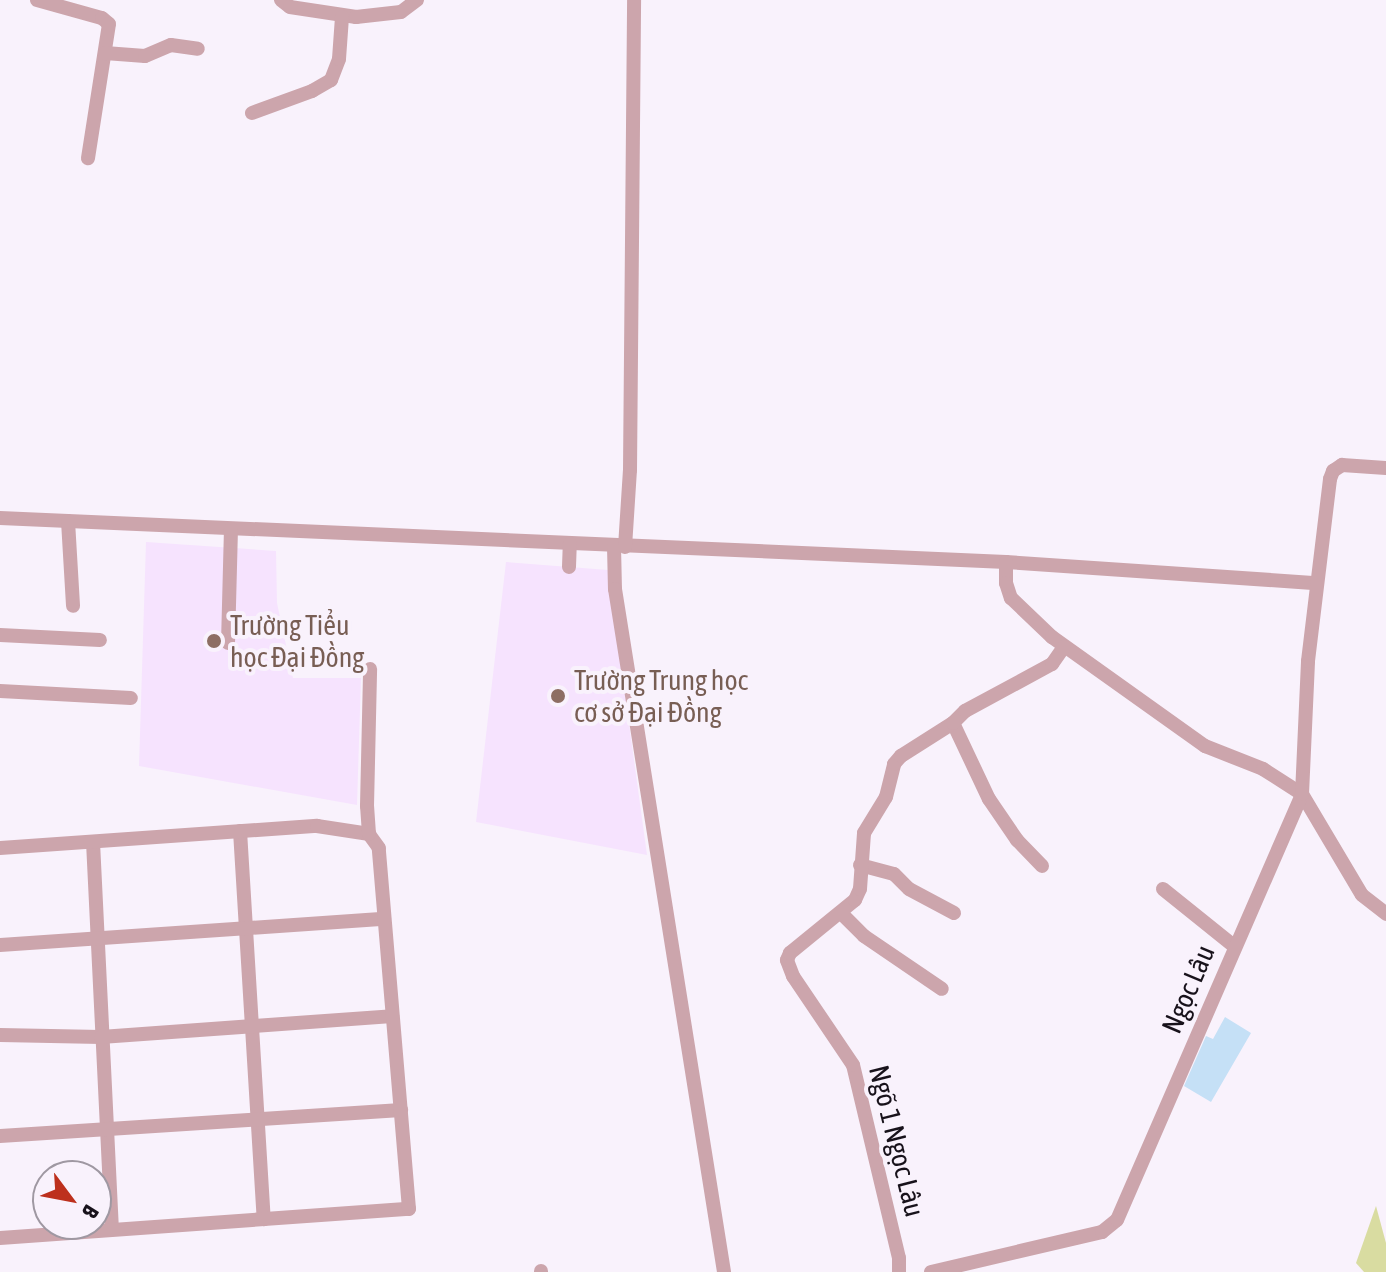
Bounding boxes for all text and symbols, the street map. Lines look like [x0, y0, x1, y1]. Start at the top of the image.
place label: Trường Tiểu học Đại Đồng [230, 608, 364, 674]
marker: Trường Tiểu học Đại Đồng [205, 632, 223, 650]
place label: Trường Trung học cơ sở Đại Đồng [574, 663, 748, 729]
marker: Trường Trung học cơ sở Đại Đồng [549, 687, 567, 705]
street label: Ngọc Lâu [1154, 940, 1222, 1038]
street label: Ngõ 1 Ngọc Lâu [862, 1062, 932, 1220]
north arrow [32, 1160, 112, 1240]
text: B [77, 1200, 104, 1223]

